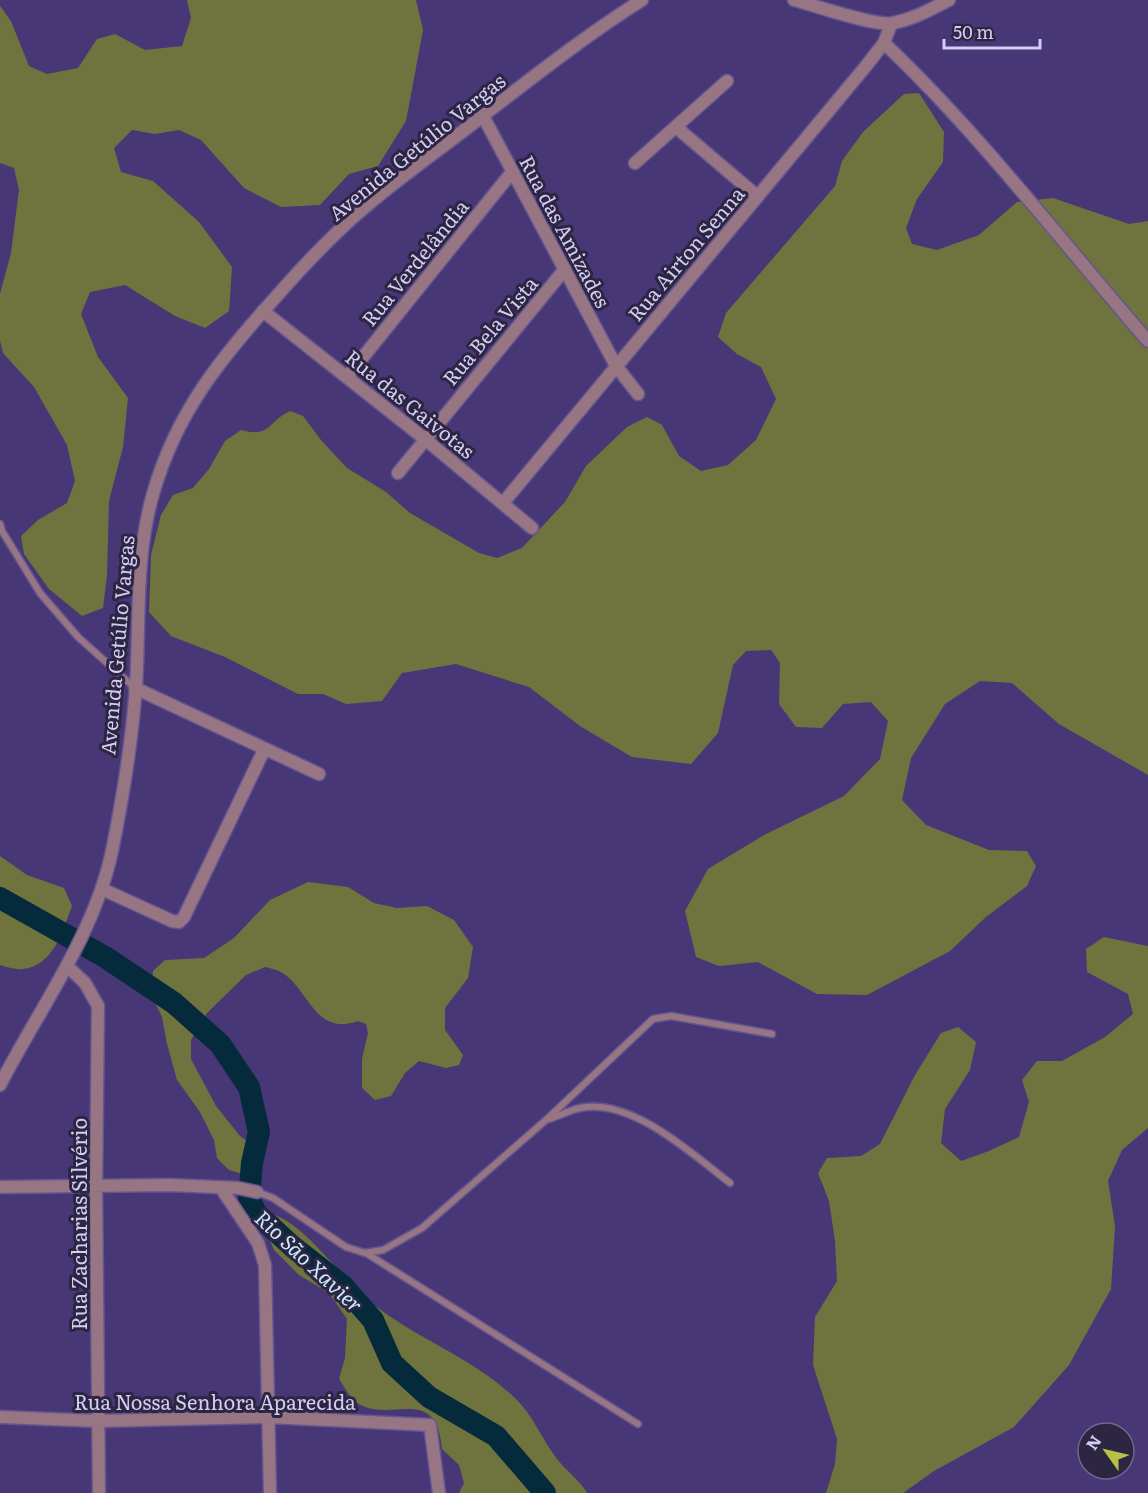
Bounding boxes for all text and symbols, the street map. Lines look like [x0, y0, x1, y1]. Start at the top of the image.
scale bar [944, 12, 1040, 50]
text: 50 m [953, 18, 994, 45]
street label: Avenida Getúlio Vargas [321, 65, 511, 227]
street label: Rua das Amizades [513, 149, 619, 313]
street label: Rua Airton Senna [620, 179, 751, 327]
street label: Rua Verdelândia [353, 192, 475, 332]
street label: Rua Bela Vista [434, 269, 544, 391]
street label: Rua das Gaivotas [340, 341, 482, 465]
street label: Avenida Getúlio Vargas [91, 534, 141, 756]
street label: Rua Zacharias Silvério [63, 1118, 93, 1330]
water label: Rio São Xavier [249, 1202, 371, 1319]
street label: Rua Nossa Senhora Aparecida [74, 1386, 356, 1416]
north arrow [1076, 1421, 1136, 1481]
text: N [1079, 1430, 1106, 1454]

